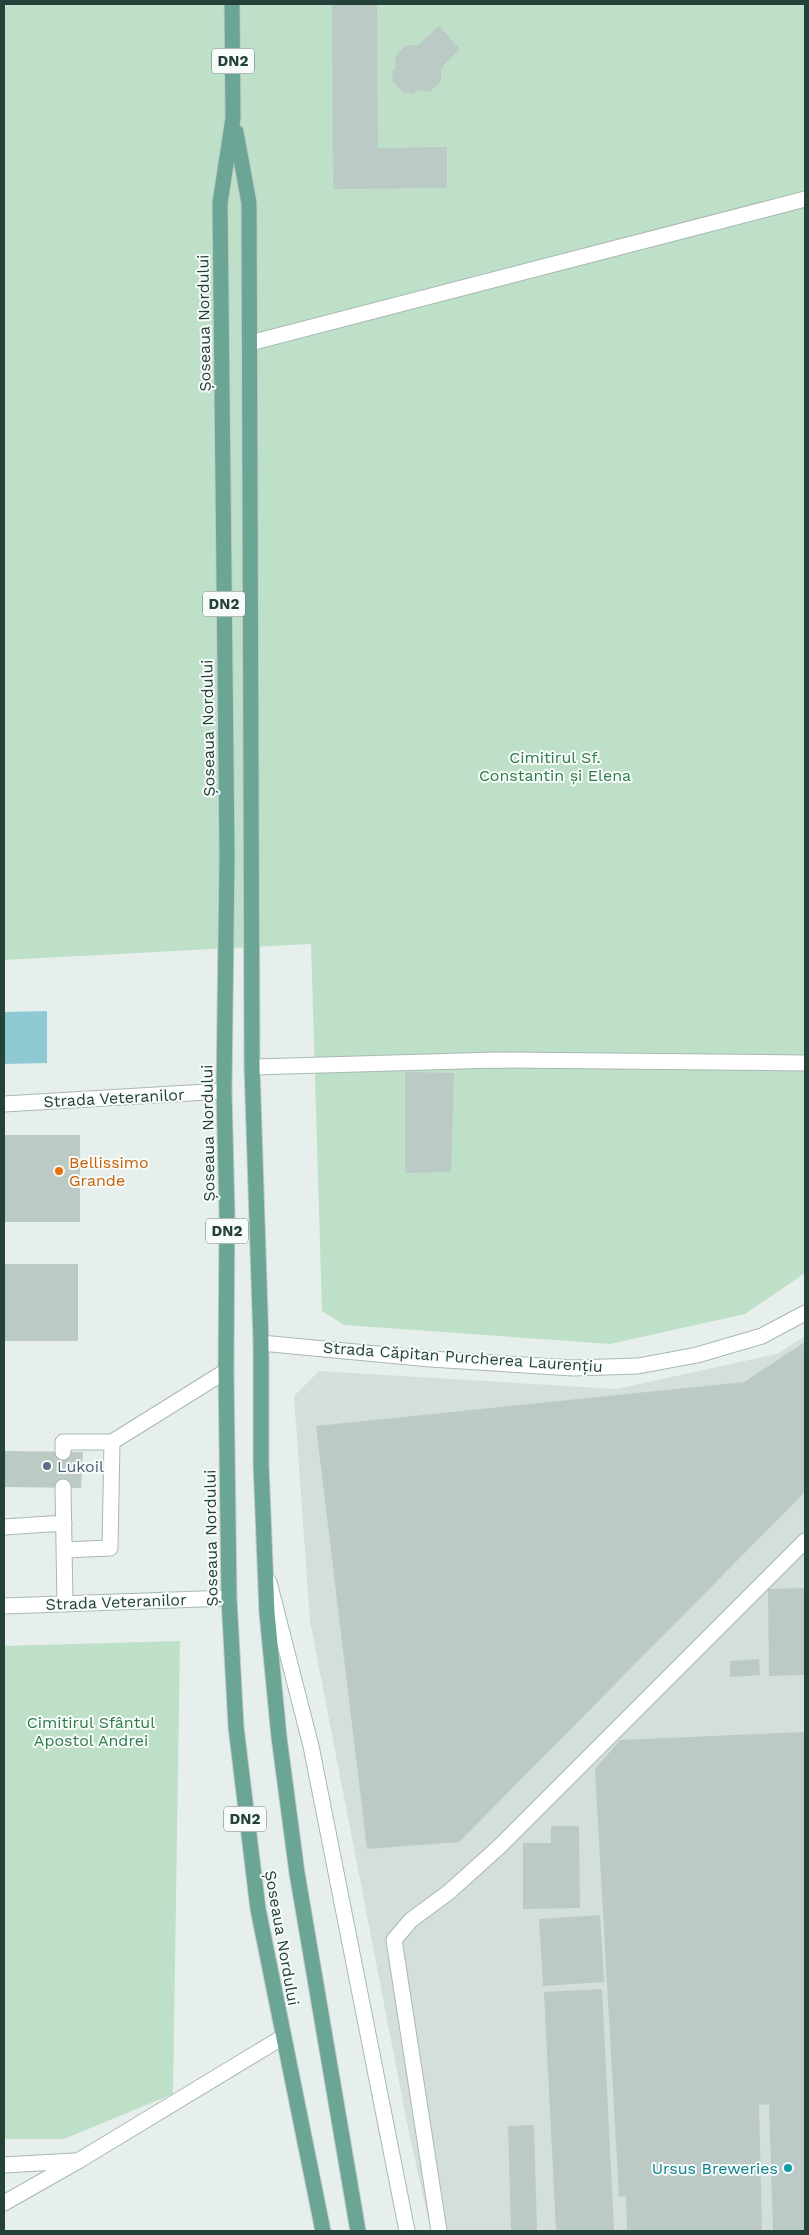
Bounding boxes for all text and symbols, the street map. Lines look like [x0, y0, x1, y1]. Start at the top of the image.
road number: DN2 [212, 48, 254, 74]
street label: Șoseaua Nordului [193, 254, 215, 392]
road number: DN2 [203, 592, 245, 616]
street label: Șoseaua Nordului [197, 659, 219, 797]
park label: Cimitirul Sf. Constantin și Elena [479, 748, 631, 785]
street label: Șoseaua Nordului [197, 1064, 219, 1202]
street label: Strada Veteranilor [43, 1085, 185, 1111]
place label: Bellissimo Grande [69, 1153, 149, 1190]
marker: Bellissimo Grande [53, 1165, 65, 1177]
road number: DN2 [206, 1218, 248, 1244]
street label: Strada Căpitan Purcherea Laurențiu [323, 1338, 603, 1376]
place label: Lukoil [57, 1457, 104, 1476]
marker: Lukoil [41, 1460, 53, 1472]
street label: Șoseaua Nordului [200, 1469, 222, 1607]
street label: Strada Veteranilor [45, 1590, 187, 1614]
park label: Cimitirul Sfântul Apostol Andrei [27, 1713, 155, 1750]
road number: DN2 [224, 1806, 266, 1832]
street label: Șoseaua Nordului [261, 1869, 303, 2007]
place label: Ursus Breweries [652, 2159, 778, 2178]
marker: Ursus Breweries [782, 2162, 794, 2174]

